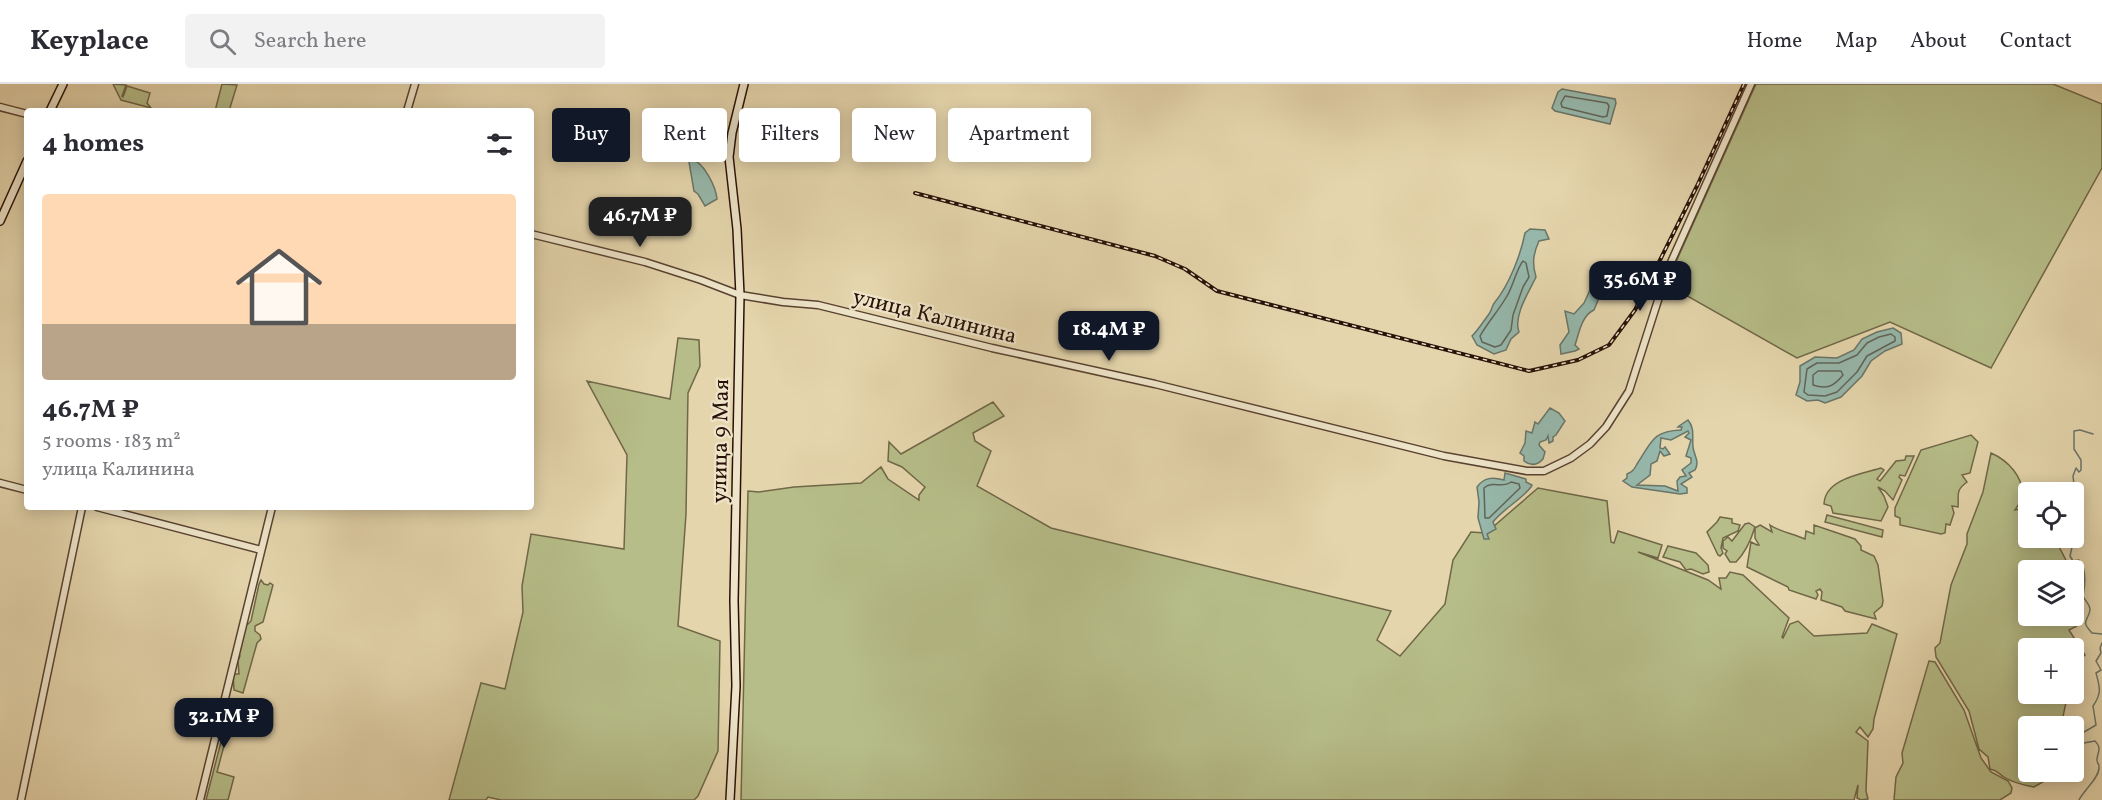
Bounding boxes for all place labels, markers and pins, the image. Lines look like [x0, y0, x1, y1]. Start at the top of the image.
pin: 46.7M ₽ [585, 197, 695, 248]
pin: 35.6M ₽ [1585, 261, 1695, 312]
pin: 18.4M ₽ [1054, 311, 1164, 362]
pin: 32.1M ₽ [169, 698, 279, 749]

